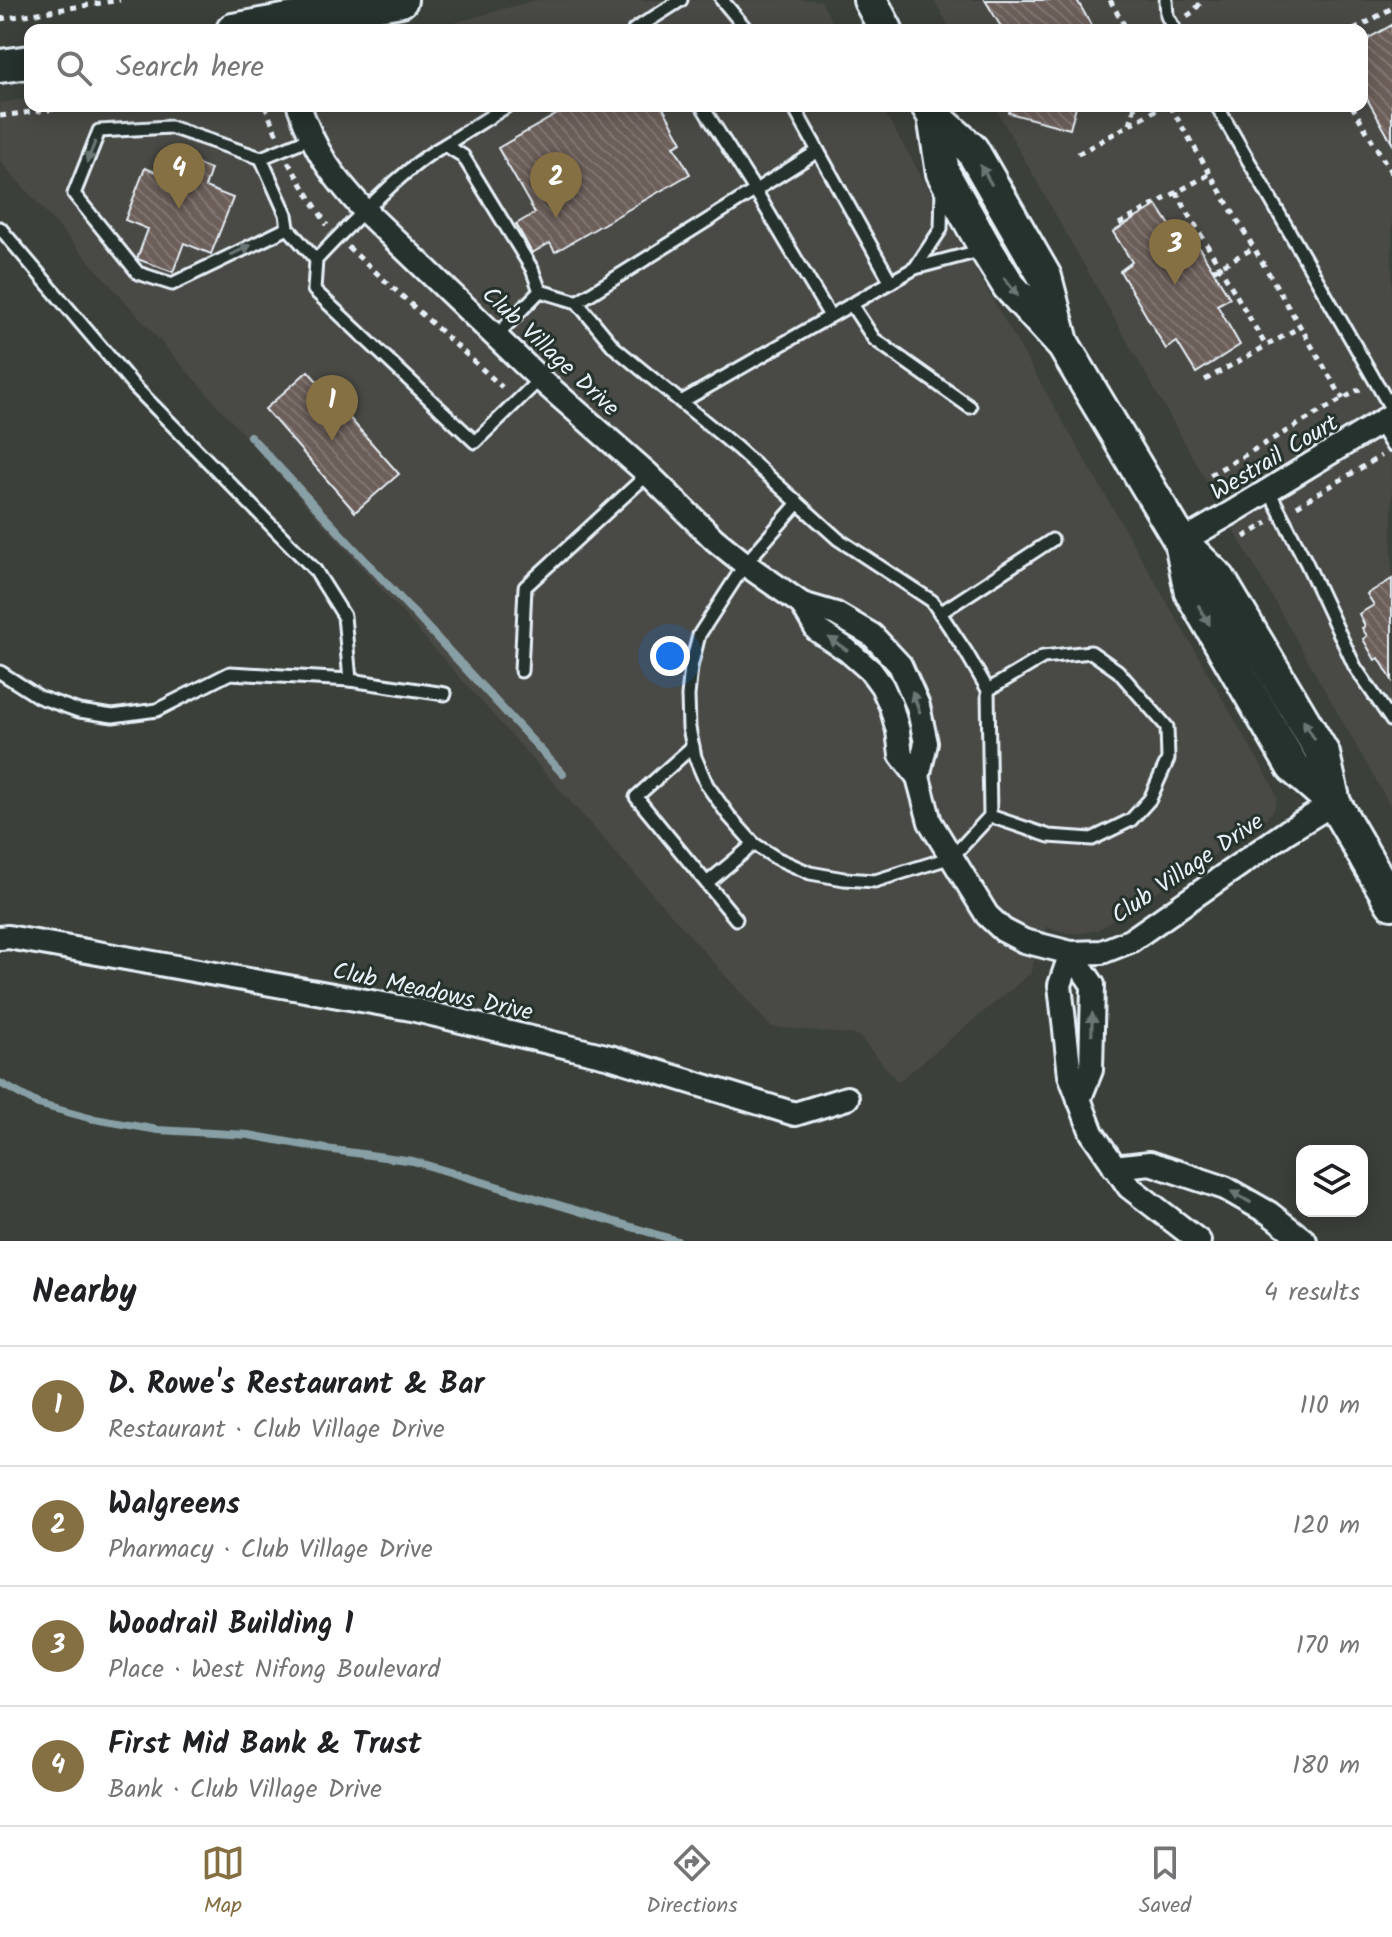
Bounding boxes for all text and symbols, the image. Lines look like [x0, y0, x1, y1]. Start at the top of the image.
search box [24, 24, 1368, 112]
text: Search here [116, 44, 264, 92]
icon: search [52, 46, 96, 90]
one-way arrow [84, 140, 97, 164]
pin: 4 [153, 143, 205, 209]
pin: 2 [530, 152, 582, 218]
one-way arrow [979, 164, 993, 186]
pin: 3 [1149, 219, 1201, 285]
one-way arrow [230, 243, 253, 257]
street label: Club Village Drive [472, 277, 628, 427]
one-way arrow [1002, 277, 1018, 297]
pin: 1 [306, 375, 358, 441]
street label: Westrail Court [1203, 404, 1347, 512]
one-way arrow [1197, 604, 1211, 626]
your location [650, 636, 690, 676]
one-way arrow [827, 637, 848, 652]
one-way arrow [909, 690, 921, 714]
one-way arrow [1302, 719, 1316, 741]
street label: Club Village Drive [1103, 803, 1272, 935]
street label: Club Meadows Drive [329, 952, 537, 1033]
one-way arrow [1086, 1011, 1098, 1036]
map controls [1296, 1145, 1368, 1217]
button: layers [1296, 1145, 1368, 1217]
one-way arrow [1230, 1190, 1252, 1204]
text: Nearby [32, 1266, 137, 1320]
text: 4 results [1264, 1272, 1360, 1314]
text: D. Rowe's Restaurant & Bar [108, 1361, 484, 1409]
text: 1 [54, 1385, 62, 1427]
text: 110 m [1300, 1385, 1360, 1427]
text: Restaurant · Club Village Drive [108, 1409, 445, 1451]
text: Walgreens [108, 1481, 240, 1529]
text: 2 [50, 1505, 66, 1547]
text: 120 m [1293, 1505, 1360, 1547]
text: Pharmacy · Club Village Drive [108, 1529, 433, 1571]
text: Woodrail Building 1 [108, 1601, 353, 1649]
text: 3 [51, 1625, 65, 1667]
text: 170 m [1296, 1625, 1360, 1667]
text: Place · West Nifong Boulevard [108, 1649, 440, 1691]
text: First Mid Bank & Trust [108, 1721, 422, 1769]
text: 4 [51, 1745, 65, 1787]
text: 180 m [1292, 1745, 1360, 1787]
text: Bank · Club Village Drive [108, 1769, 382, 1811]
tab: Map [201, 1841, 245, 1924]
tab: Directions [646, 1841, 738, 1924]
tab: Saved [1139, 1841, 1191, 1924]

